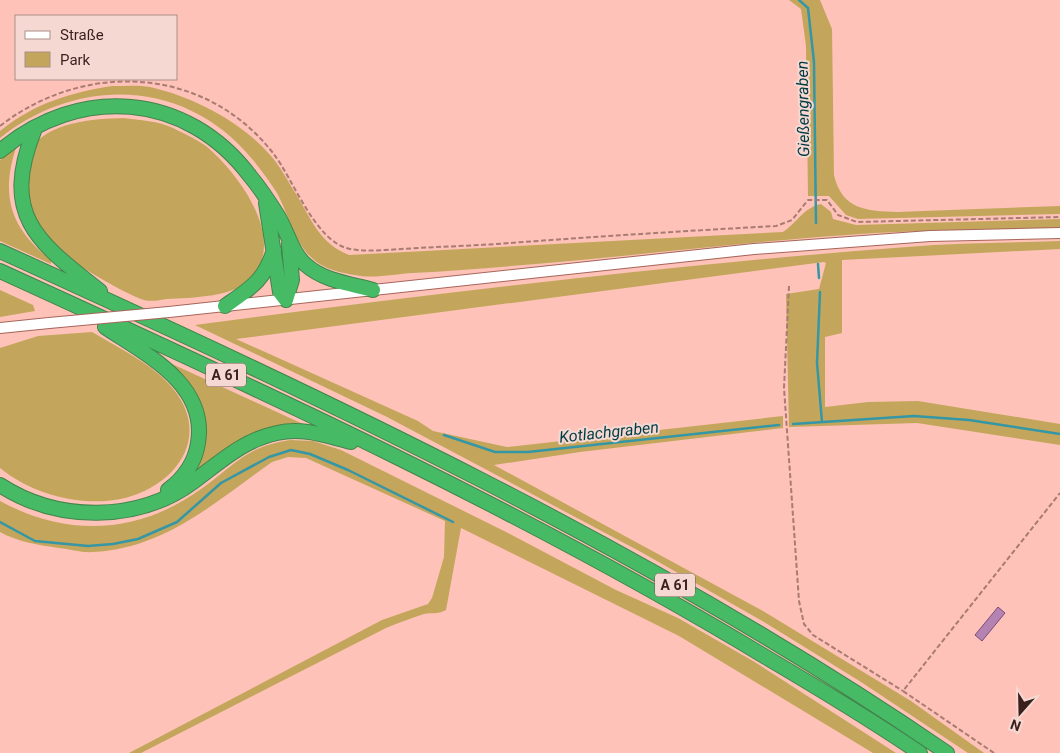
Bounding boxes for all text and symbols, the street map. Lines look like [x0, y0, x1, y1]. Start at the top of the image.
legend [15, 15, 178, 80]
text: Straße [60, 26, 104, 44]
text: Park [60, 51, 91, 69]
water label: Gießengraben [793, 61, 813, 157]
road number: A 61 [206, 364, 246, 386]
water label: Kotlachgraben [558, 417, 660, 447]
road number: A 61 [655, 574, 695, 596]
north arrow [995, 688, 1045, 738]
text: N [1008, 716, 1023, 734]

